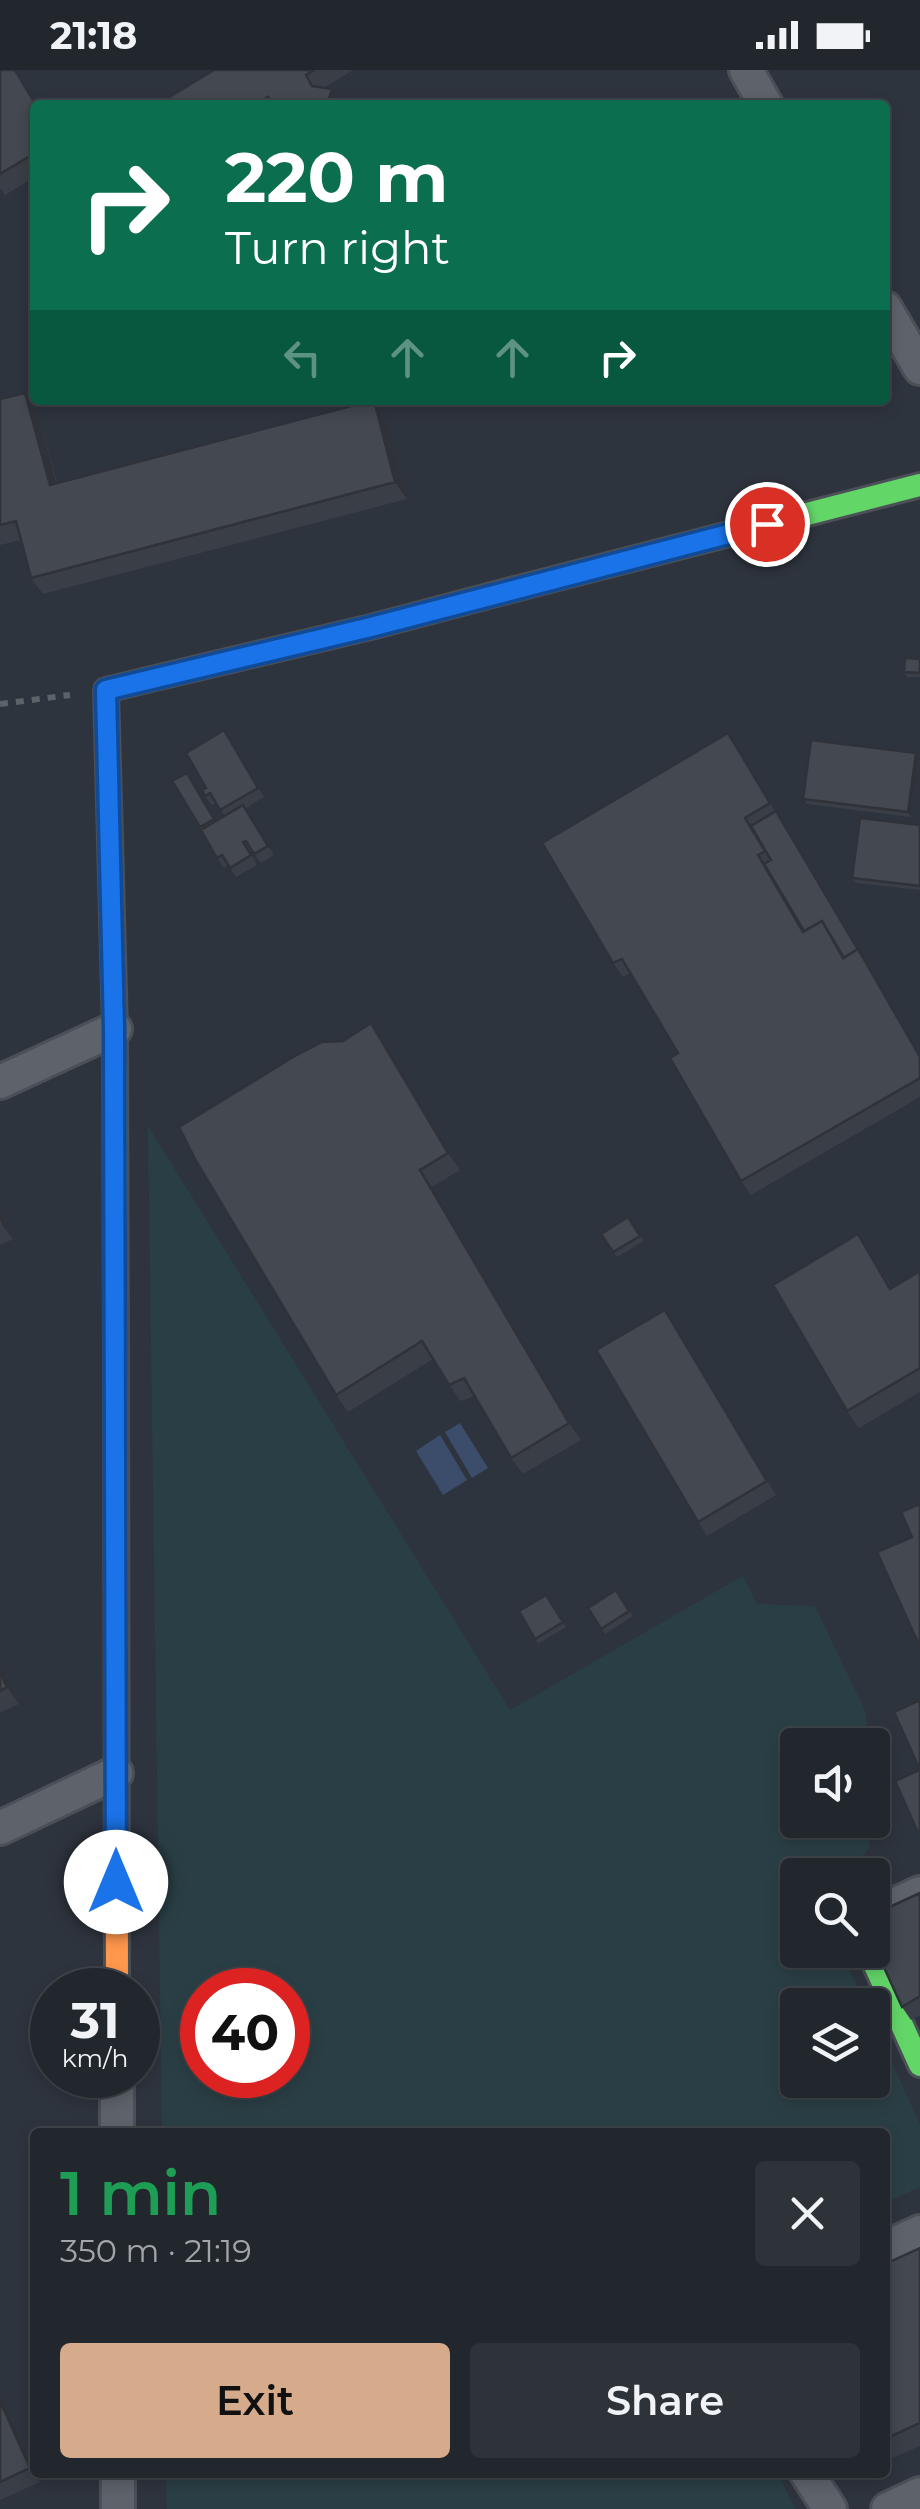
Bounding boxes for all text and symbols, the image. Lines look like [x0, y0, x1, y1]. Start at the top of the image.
text: 21:18 [50, 12, 137, 59]
text: 220 m [225, 134, 448, 220]
icon: right [60, 140, 190, 270]
text: Turn right [225, 220, 450, 275]
icon: left [275, 330, 330, 385]
icon: ahead [380, 330, 435, 385]
icon: ahead [485, 330, 540, 385]
icon: right [590, 330, 645, 385]
pin [725, 482, 810, 567]
icon: arrive [740, 497, 795, 552]
map controls [780, 1728, 890, 2098]
button: sound [780, 1728, 890, 1838]
position arrow [64, 1830, 168, 1934]
button: search [780, 1858, 890, 1968]
speed limit sign: 40 [180, 1968, 310, 2098]
button: layers [780, 1988, 890, 2098]
text: 31 [70, 1990, 120, 2051]
text: km/h [62, 2043, 128, 2073]
text: 1 min [60, 2157, 221, 2230]
button: close [755, 2161, 860, 2266]
text: 350 m · 21:19 [60, 2231, 252, 2270]
button: Exit [60, 2343, 450, 2458]
button: Share [470, 2343, 860, 2458]

